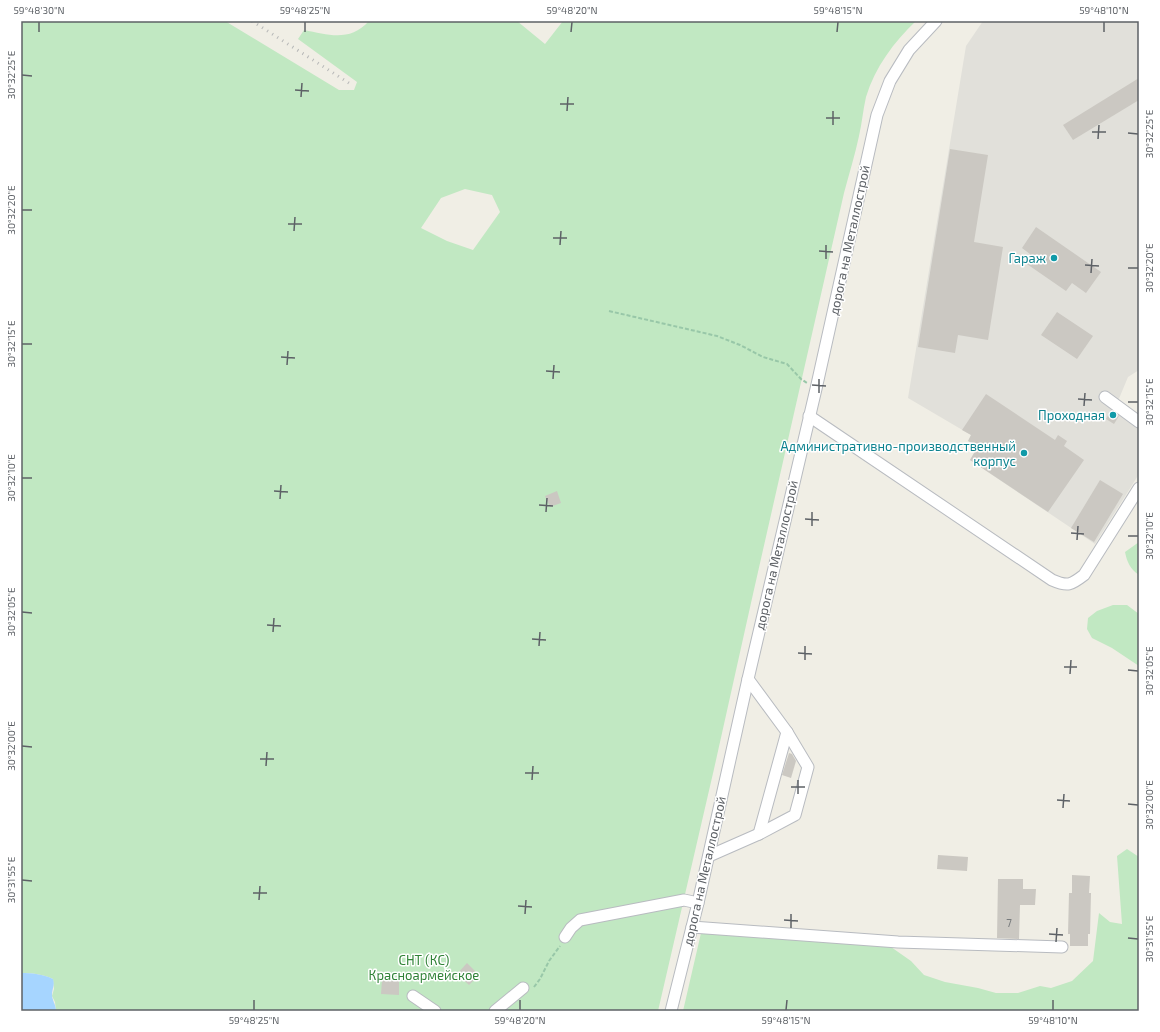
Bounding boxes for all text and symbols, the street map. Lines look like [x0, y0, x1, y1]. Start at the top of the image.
text: 59°48'30"N [13, 4, 65, 16]
text: 59°48'25"N [280, 4, 330, 16]
text: 59°48'20"N [546, 4, 598, 16]
text: 59°48'15"N [814, 4, 862, 16]
text: 59°48'10"N [1079, 4, 1129, 16]
text: 30°32'25"E [5, 50, 17, 99]
text: 30°32'25"E [1143, 109, 1155, 158]
street label: дорога на Металлострой [825, 164, 873, 316]
text: 30°32'20"E [5, 185, 17, 235]
text: 30°32'20"E [1143, 243, 1155, 293]
place label: Гараж [1009, 250, 1046, 266]
marker: Гараж [1049, 253, 1059, 263]
text: 30°32'15"E [5, 320, 17, 367]
text: 30°32'15"E [1143, 378, 1155, 425]
place label: Проходная [1038, 407, 1105, 423]
marker: Проходная [1108, 410, 1118, 420]
place label: Административно-производственный корпус [780, 438, 1016, 469]
marker: Административно-производственный корпус [1019, 448, 1029, 458]
text: 30°32'10"E [5, 454, 17, 502]
street label: дорога на Металлострой [751, 479, 801, 631]
text: 30°32'10"E [1143, 512, 1155, 560]
text: 30°32'05"E [5, 587, 17, 637]
text: 30°32'05"E [1143, 646, 1155, 696]
text: 30°32'00"E [5, 721, 17, 771]
text: 30°32'00"E [1143, 780, 1155, 830]
street label: дорога на Металлострой [679, 795, 729, 947]
text: 30°31'55"E [5, 856, 17, 903]
text: 30°31'55"E [1143, 915, 1155, 962]
house number: 7 [1006, 916, 1012, 929]
park label: СНТ (КС) Красноармейское [369, 952, 479, 983]
text: 59°48'25"N [229, 1014, 279, 1026]
text: 59°48'20"N [494, 1014, 546, 1026]
text: 59°48'15"N [762, 1014, 810, 1026]
text: 59°48'10"N [1028, 1014, 1078, 1026]

